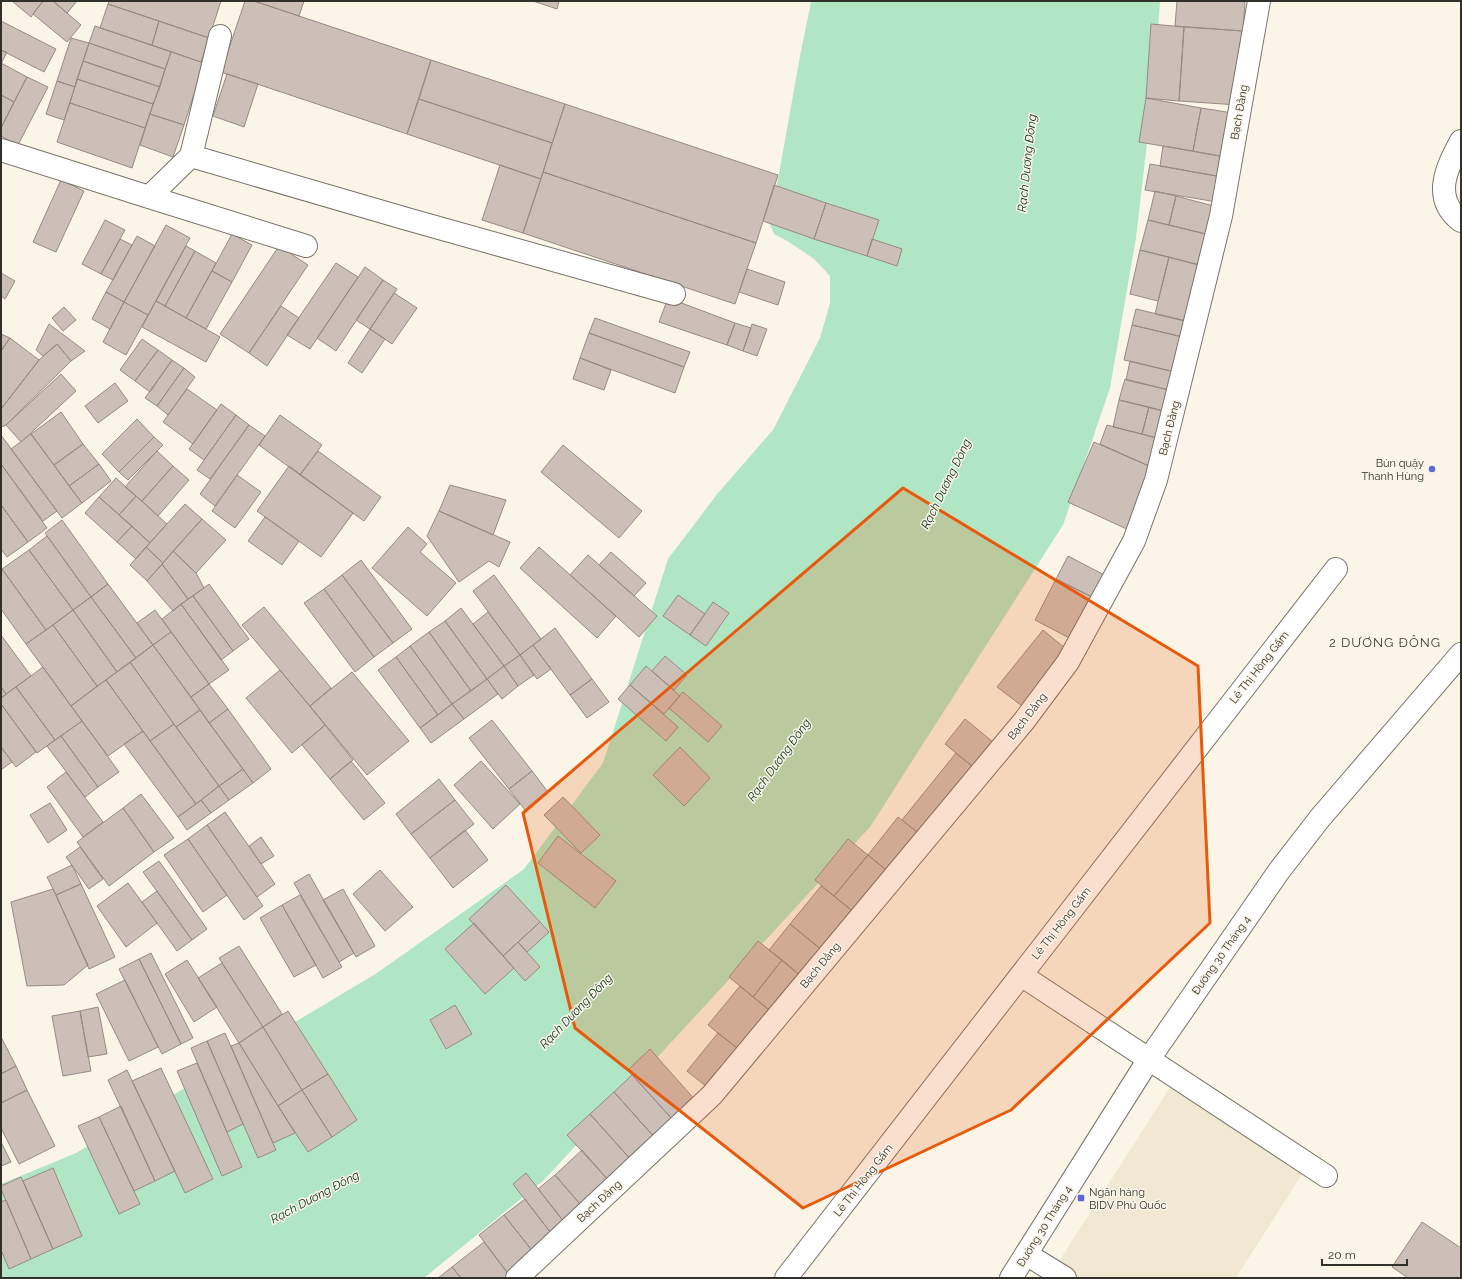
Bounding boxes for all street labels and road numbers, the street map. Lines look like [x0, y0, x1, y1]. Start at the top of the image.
street label: Bạch Đằng [1228, 84, 1251, 141]
street label: Bạch Đằng [1156, 400, 1183, 457]
street label: Lê Thị Hồng Gấm [1227, 629, 1292, 706]
street label: Bạch Đằng [1005, 690, 1050, 742]
street label: Lê Thị Hồng Gấm [1029, 885, 1094, 962]
street label: Đường 30 Tháng 4 [1189, 913, 1253, 997]
street label: Bạch Đằng [797, 940, 843, 991]
street label: Lê Thị Hồng Gấm [831, 1142, 896, 1219]
street label: Bạch Đằng [575, 1178, 624, 1225]
street label: Đường 30 Tháng 4 [1014, 1183, 1075, 1269]

